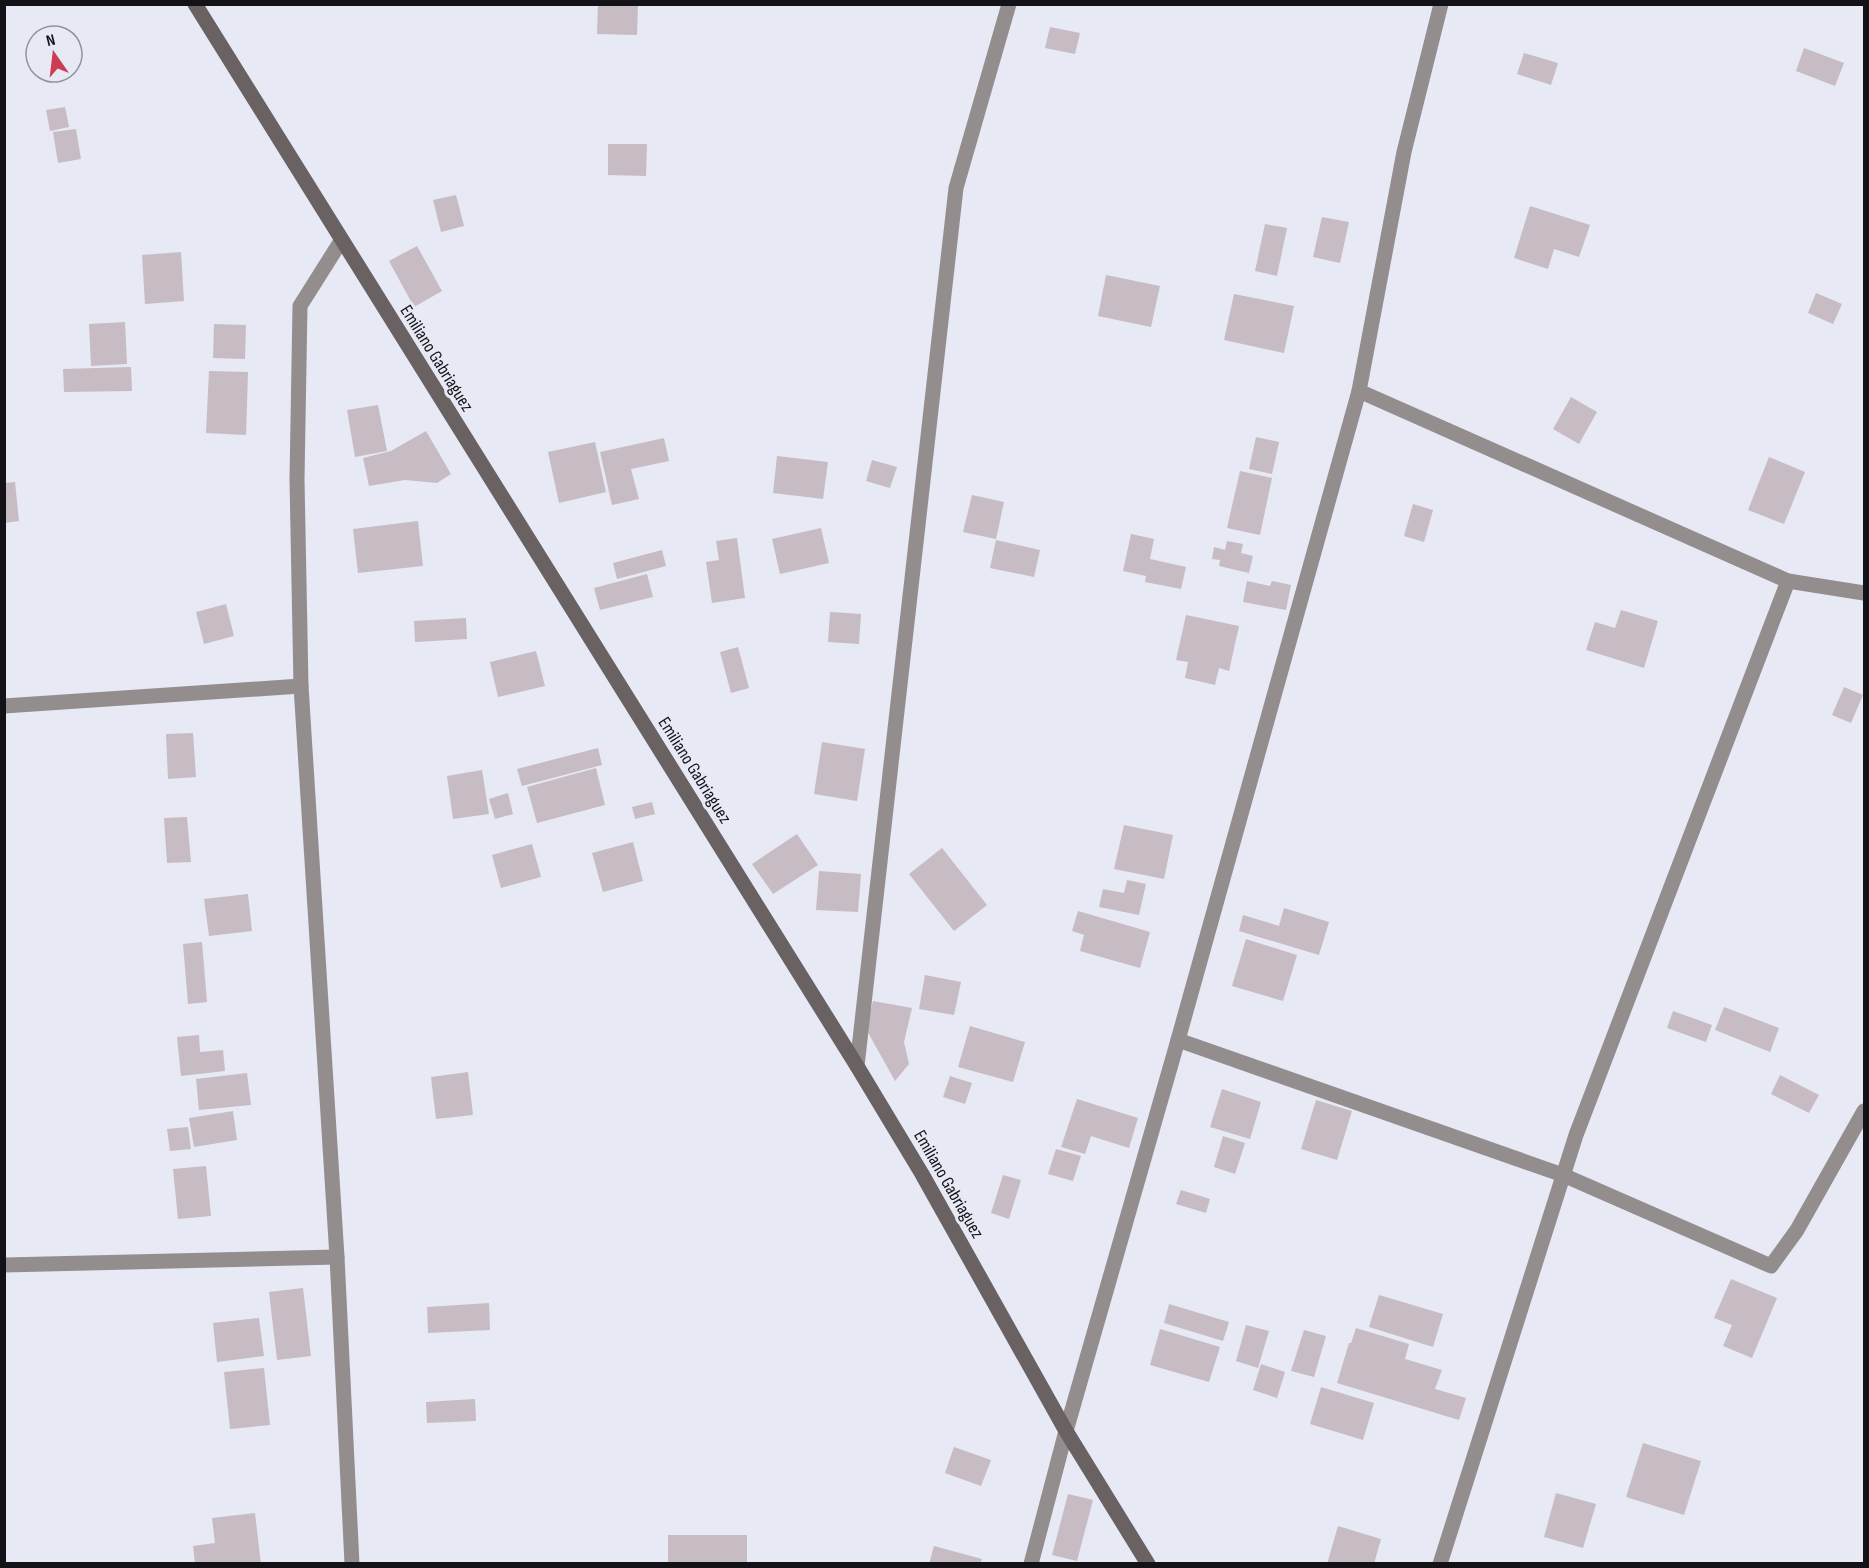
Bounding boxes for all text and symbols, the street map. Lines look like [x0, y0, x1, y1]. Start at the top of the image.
north arrow [24, 24, 84, 84]
text: N [44, 31, 57, 51]
street label: Emiliano Gabriaguez [395, 301, 478, 416]
street label: Emiliano Gabriaguez [653, 713, 736, 828]
street label: Emiliano Gabriaguez [909, 1126, 988, 1243]

